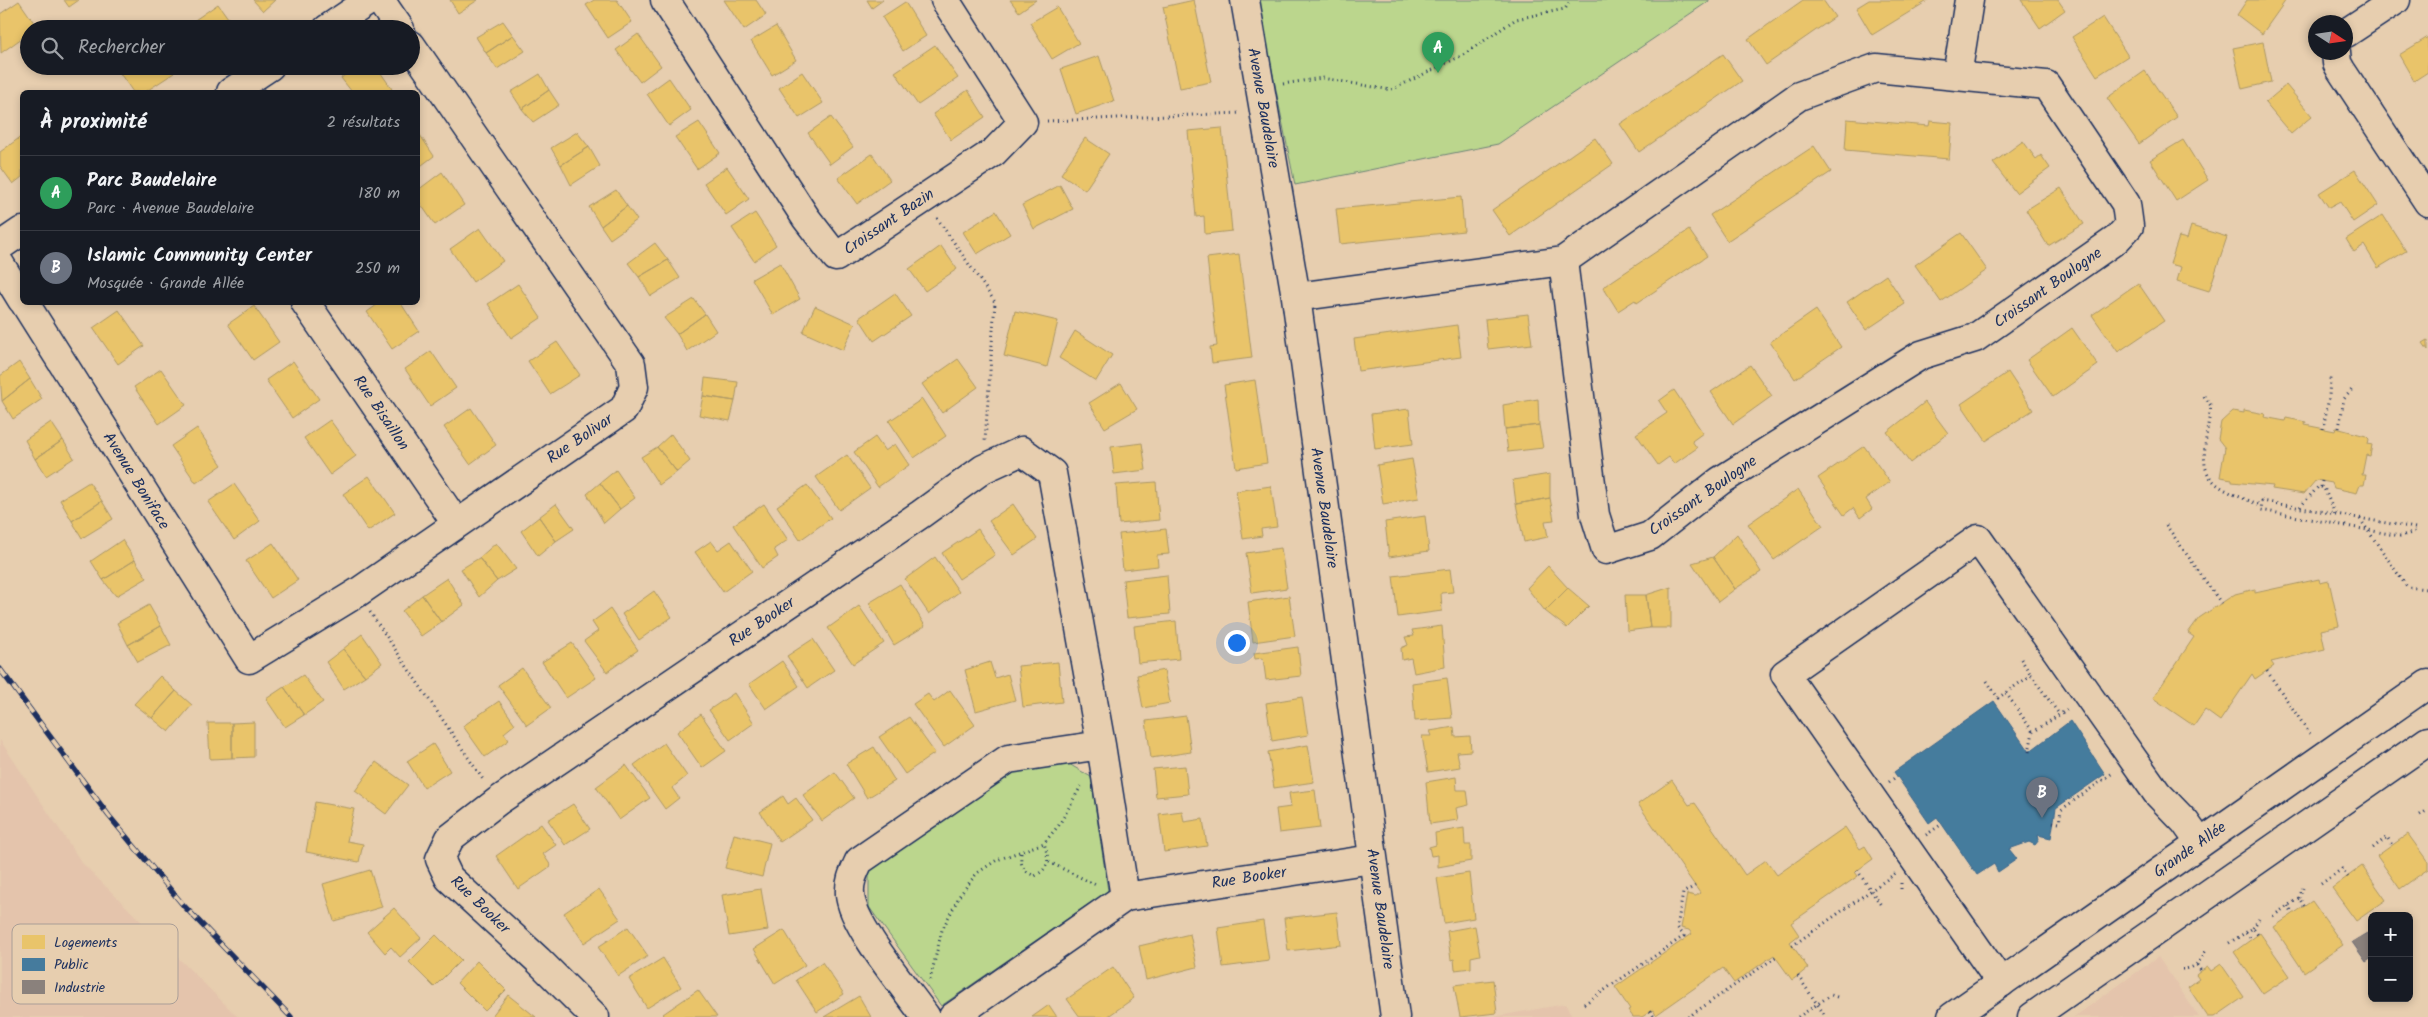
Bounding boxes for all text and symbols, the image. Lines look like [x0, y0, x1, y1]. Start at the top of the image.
north arrow [2308, 15, 2353, 60]
search box [20, 20, 420, 75]
pin: A [1422, 32, 1454, 73]
text: Rechercher [78, 33, 165, 63]
icon: search [38, 34, 66, 62]
street label: Avenue Baudelaire [1240, 46, 1286, 170]
text: À proximité [40, 106, 147, 139]
text: 2 résultats [327, 110, 400, 135]
text: Parc Baudelaire [87, 166, 217, 196]
text: A [51, 181, 61, 206]
text: 180 m [358, 181, 400, 206]
street label: Croissant Bazin [838, 182, 940, 262]
text: Parc · Avenue Baudelaire [87, 196, 254, 221]
text: Islamic Community Center [87, 241, 312, 271]
street label: Croissant Boulogne [1988, 241, 2108, 335]
text: B [51, 256, 61, 281]
text: 250 m [355, 256, 400, 281]
text: Mosquée · Grande Allée [87, 271, 244, 296]
street label: Rue Bisaillon [346, 370, 416, 456]
street label: Rue Bolivar [542, 407, 620, 470]
street label: Avenue Boniface [96, 427, 176, 535]
street label: Avenue Baudelaire [1303, 446, 1345, 570]
street label: Croissant Boulogne [1643, 449, 1763, 543]
street label: Rue Booker [724, 590, 802, 653]
your location [1224, 630, 1250, 656]
pin: B [2026, 777, 2058, 818]
street label: Grande Allée [2148, 816, 2232, 884]
street label: Avenue Baudelaire [1359, 847, 1401, 971]
street label: Rue Booker [1210, 859, 1290, 896]
street label: Rue Booker [444, 870, 517, 941]
map controls [2368, 912, 2413, 1002]
button: + [2368, 912, 2413, 957]
legend [12, 924, 178, 1004]
text: Logements [54, 932, 117, 954]
text: Public [54, 954, 89, 976]
button: − [2368, 957, 2413, 1002]
text: Industrie [54, 977, 106, 999]

